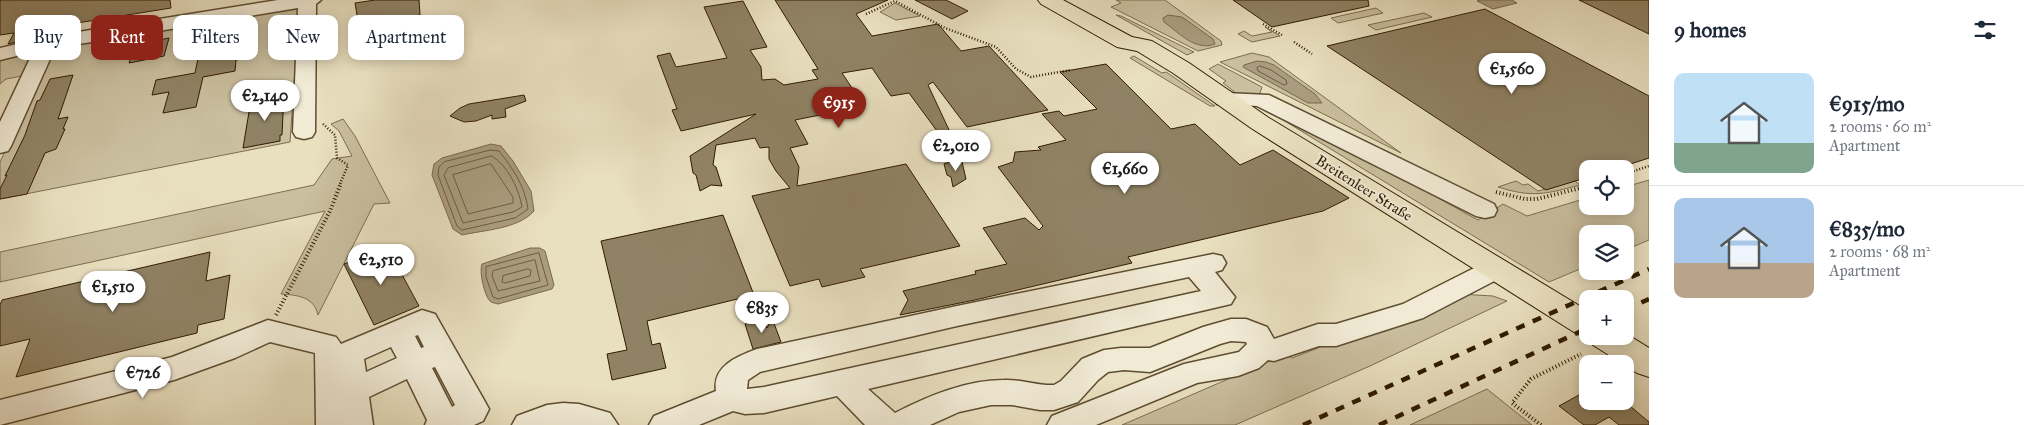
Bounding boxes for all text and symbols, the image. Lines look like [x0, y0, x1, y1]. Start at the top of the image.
chip: Buy [15, 15, 81, 60]
chip: Rent [91, 15, 163, 60]
chip: Filters [173, 15, 258, 60]
chip: New [268, 15, 338, 60]
chip: Apartment [348, 15, 464, 60]
icon: filters [1971, 16, 1999, 44]
text: 9 homes [1674, 17, 1746, 43]
pin: €1,560 [1471, 52, 1553, 95]
text: €1,560 [1490, 59, 1534, 78]
pin: €2,140 [224, 80, 306, 122]
text: €2,140 [242, 86, 288, 105]
pin: €915 [809, 86, 869, 129]
text: €915/mo [1829, 91, 1904, 117]
text: €915 [823, 93, 855, 112]
icon: home [1714, 93, 1774, 153]
text: 2 rooms · 60 m² [1829, 117, 1931, 136]
pin: €2,010 [915, 130, 997, 172]
text: €2,010 [933, 136, 979, 155]
text: Apartment [1829, 136, 1901, 155]
street label: Breitenleer Straße [1312, 151, 1416, 225]
pin: €1,660 [1084, 152, 1166, 195]
text: €1,660 [1102, 159, 1148, 178]
map controls [1579, 160, 1634, 410]
button: locate [1579, 160, 1634, 215]
text: €835/mo [1829, 216, 1905, 242]
icon: home [1714, 218, 1774, 278]
button: layers [1579, 225, 1634, 280]
text: 2 rooms · 68 m² [1829, 242, 1930, 261]
pin: €2,510 [340, 244, 422, 286]
text: €2,510 [359, 250, 403, 269]
text: Apartment [1829, 261, 1901, 280]
pin: €1,510 [72, 270, 154, 313]
text: €1,510 [92, 277, 134, 296]
button: + [1579, 290, 1634, 345]
pin: €835 [732, 292, 792, 334]
text: €835 [746, 298, 778, 317]
button: − [1579, 355, 1634, 410]
pin: €726 [113, 356, 173, 399]
text: €726 [126, 363, 160, 382]

